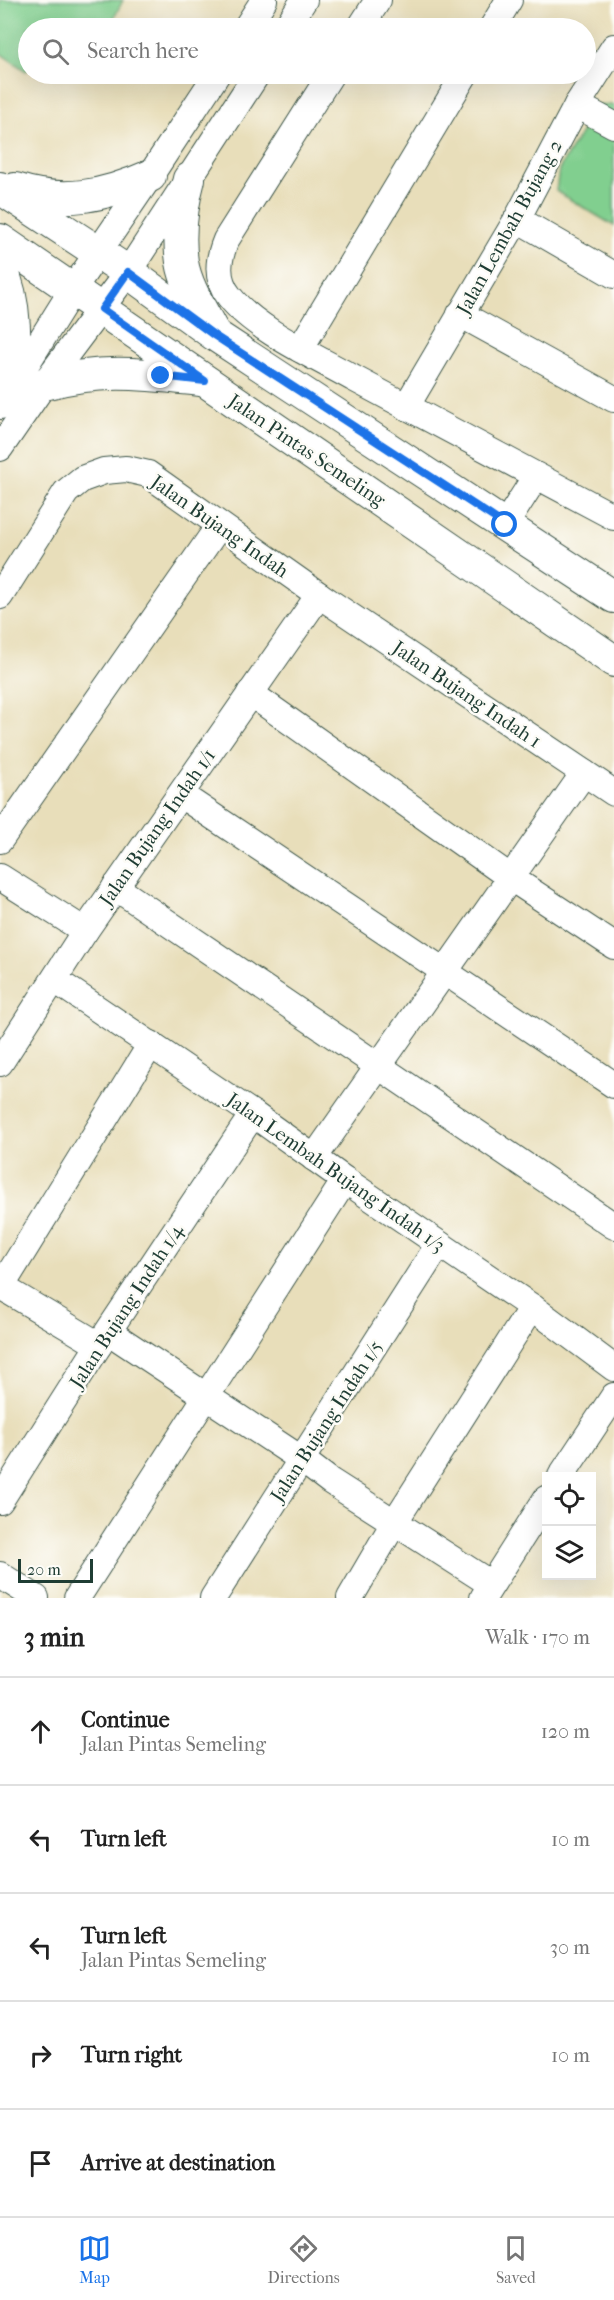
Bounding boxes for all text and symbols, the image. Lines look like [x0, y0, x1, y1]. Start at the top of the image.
search box [18, 18, 596, 84]
icon: search [39, 35, 72, 68]
text: Search here [87, 38, 199, 64]
street label: Jalan Lembah Bujang 2 [451, 136, 567, 320]
route end [147, 362, 173, 388]
street label: Jalan Pintas Semeling [222, 388, 390, 512]
street label: Jalan Bujang Indah [145, 469, 294, 583]
route start [491, 511, 517, 537]
street label: Jalan Bujang Indah 1 [386, 635, 545, 753]
street label: Jalan Bujang Indah 1/1 [93, 744, 220, 912]
street label: Jalan Lembah Bujang Indah 1/3 [220, 1087, 449, 1257]
street label: Jalan Bujang Indah 1/4 [64, 1219, 189, 1394]
street label: Jalan Bujang Indah 1/5 [265, 1336, 387, 1508]
map controls [542, 1472, 596, 1580]
button: locate [542, 1472, 596, 1526]
button: layers [542, 1526, 596, 1580]
scale bar [18, 1556, 93, 1584]
text: 20 m [27, 1560, 61, 1579]
text: 3 min [24, 1622, 85, 1653]
text: Walk · 170 m [485, 1626, 590, 1649]
text: Continue [81, 1707, 170, 1733]
icon: ahead [24, 1715, 57, 1748]
text: 120 m [541, 1720, 590, 1743]
text: Jalan Pintas Semeling [81, 1733, 266, 1756]
icon: left [24, 1823, 57, 1856]
text: Turn left [81, 1826, 167, 1852]
text: 10 m [551, 1828, 590, 1851]
text: Turn left [81, 1923, 167, 1949]
icon: left [24, 1931, 57, 1964]
text: 30 m [550, 1936, 590, 1959]
text: Jalan Pintas Semeling [81, 1949, 266, 1972]
icon: right [24, 2039, 57, 2072]
text: Turn right [81, 2042, 182, 2068]
text: 10 m [551, 2044, 590, 2067]
icon: arrive [24, 2147, 57, 2180]
text: Arrive at destination [81, 2150, 275, 2176]
tab: Map [78, 2232, 111, 2287]
tab: Directions [268, 2232, 340, 2287]
tab: Saved [496, 2232, 536, 2287]

